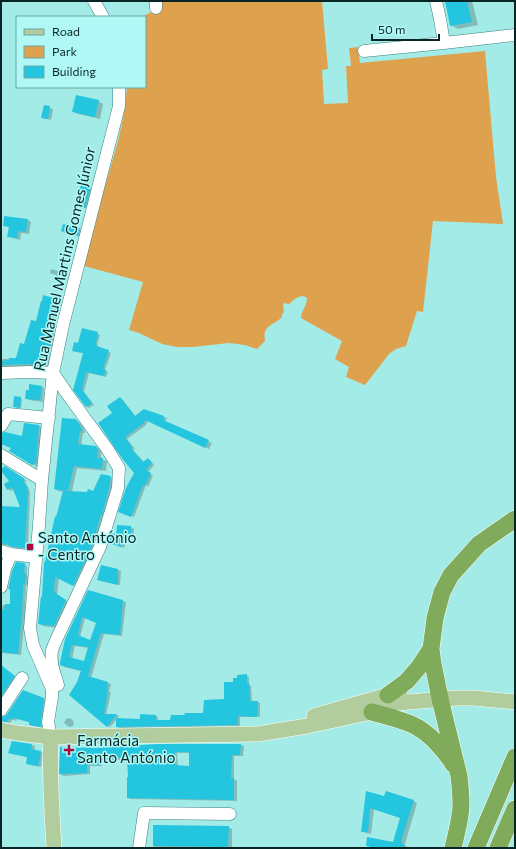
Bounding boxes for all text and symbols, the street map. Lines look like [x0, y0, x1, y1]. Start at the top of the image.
legend [16, 16, 146, 88]
scale bar [372, 16, 439, 42]
text: 50 m [378, 22, 406, 36]
text: Road [52, 24, 80, 38]
text: Park [52, 44, 78, 58]
text: Building [52, 64, 96, 78]
street label: Rua Manuel Martins Gomes Júnior [29, 145, 99, 373]
place label: Santo António - Centro [38, 528, 137, 563]
marker: Santo António - Centro [25, 542, 35, 552]
place label: Farmácia Santo António [77, 731, 176, 766]
marker: Farmácia Santo António [64, 745, 74, 755]

